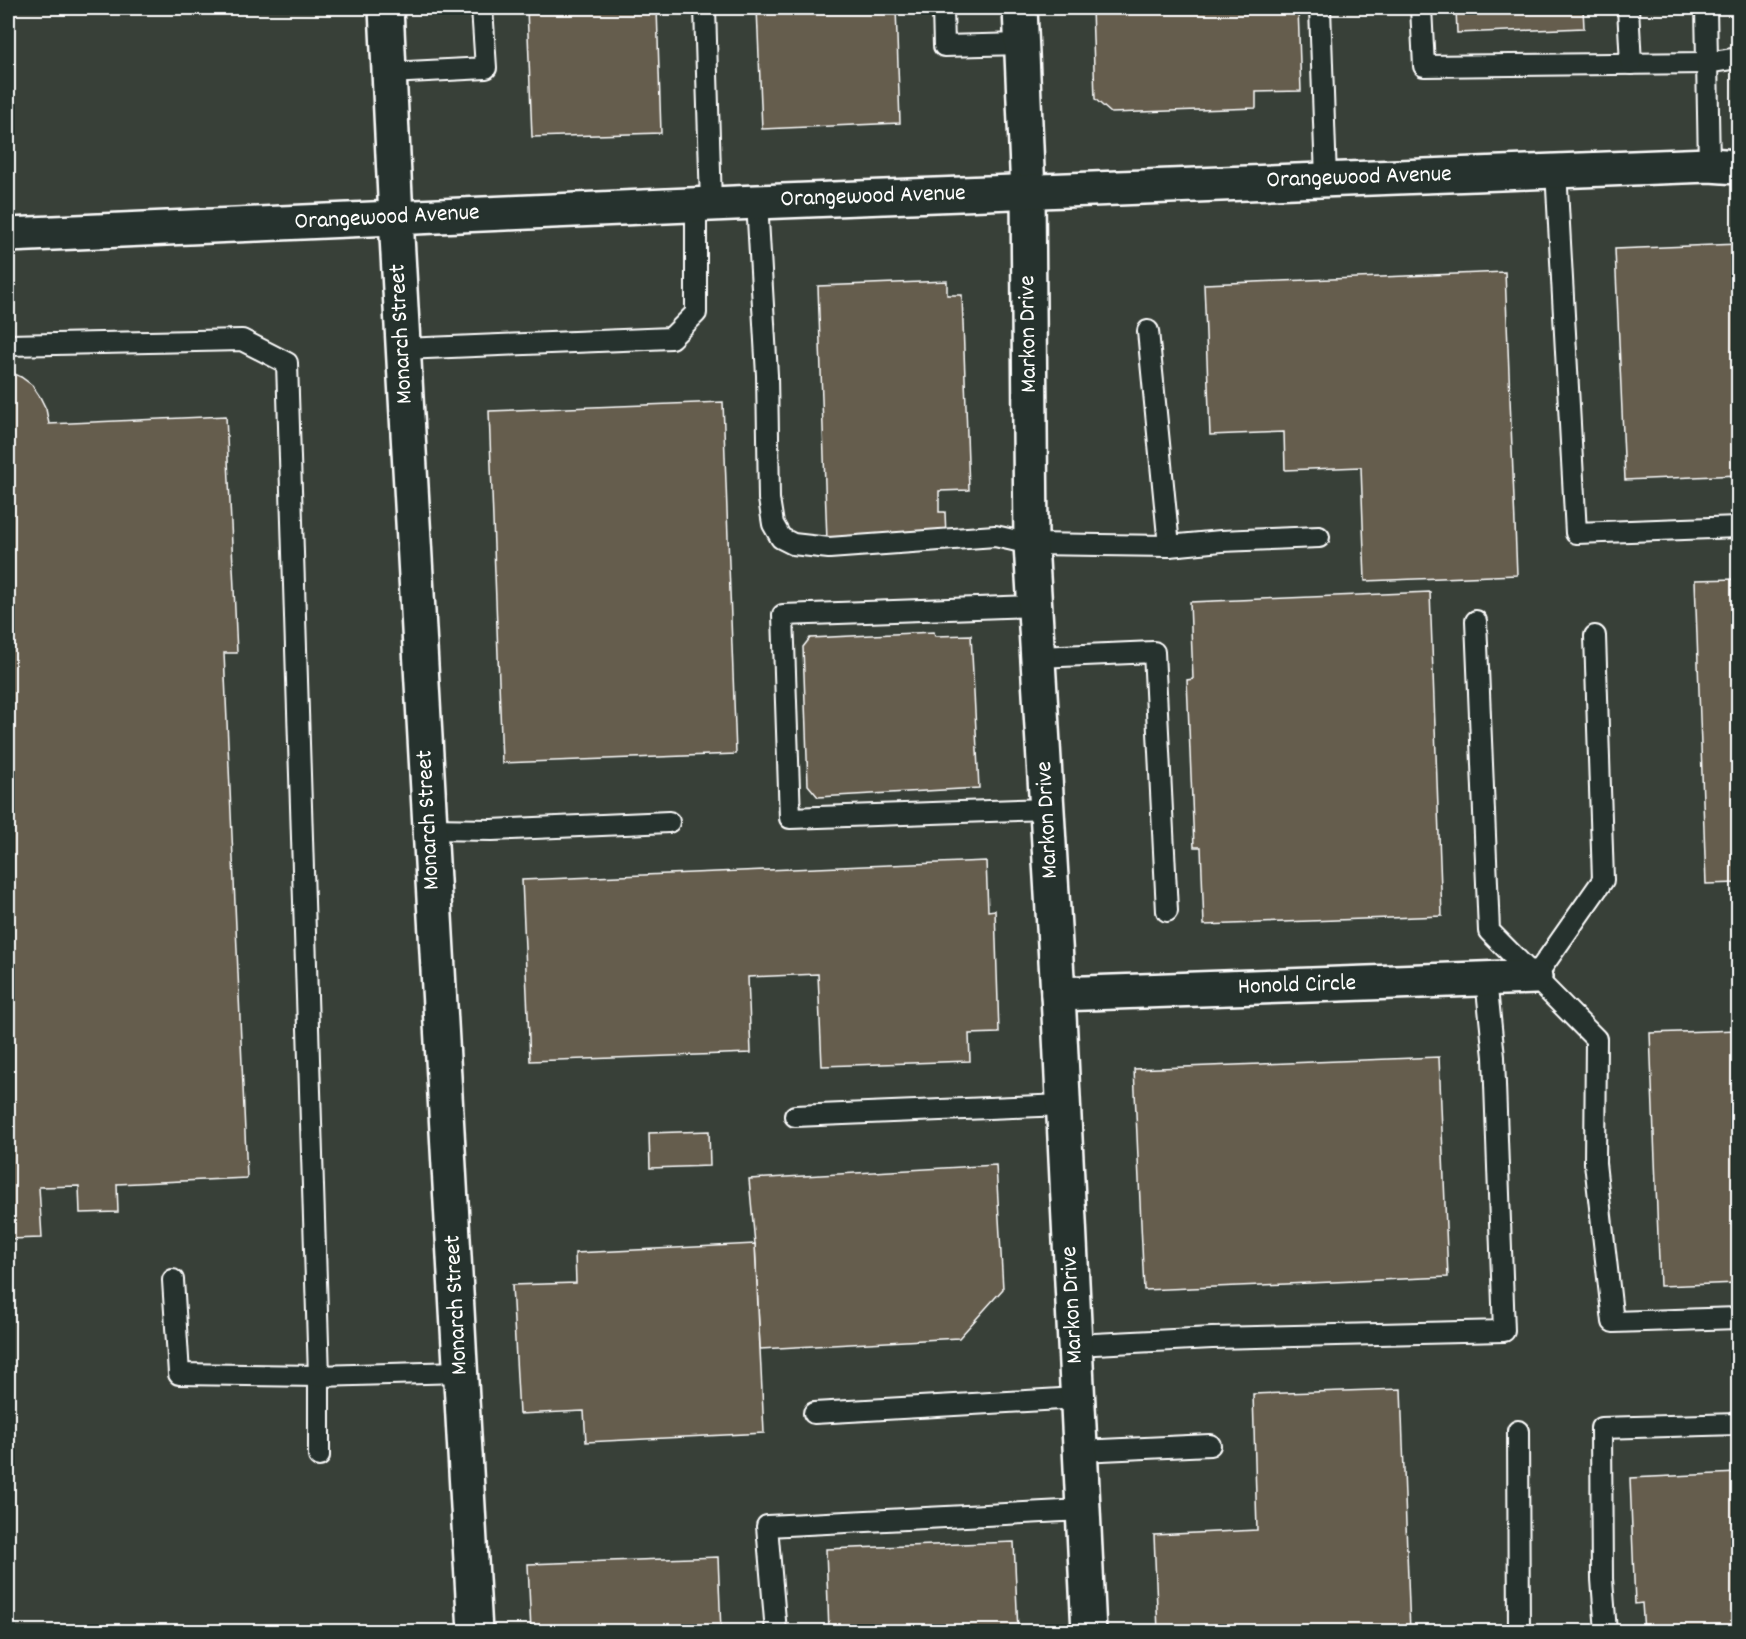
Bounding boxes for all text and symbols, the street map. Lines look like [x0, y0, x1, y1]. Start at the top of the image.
street label: Orangewood Avenue [1266, 158, 1452, 198]
street label: Orangewood Avenue [780, 177, 966, 217]
street label: Orangewood Avenue [294, 196, 480, 240]
street label: Monarch Street [381, 263, 423, 405]
street label: Markon Drive [1011, 275, 1047, 393]
street label: Monarch Street [408, 749, 450, 891]
street label: Markon Drive [1028, 760, 1068, 880]
street label: Honold Circle [1237, 967, 1357, 1005]
street label: Monarch Street [436, 1234, 478, 1376]
street label: Markon Drive [1053, 1245, 1093, 1365]

